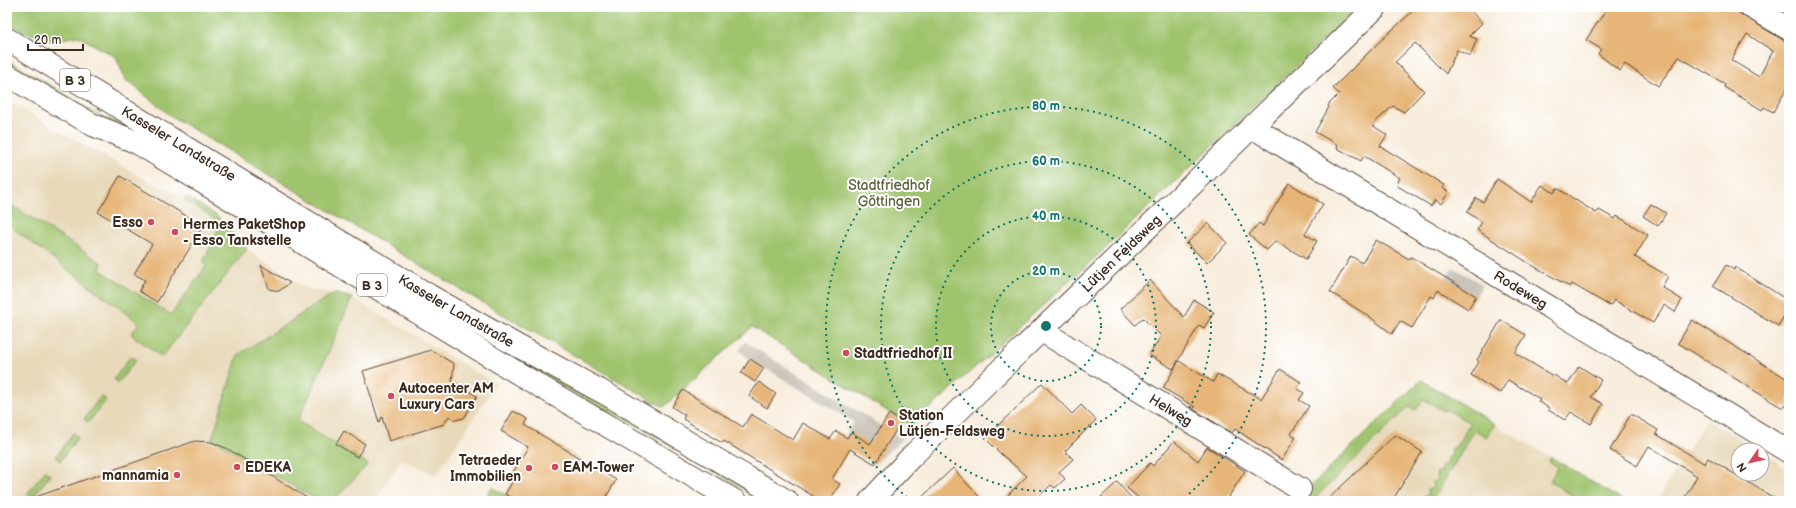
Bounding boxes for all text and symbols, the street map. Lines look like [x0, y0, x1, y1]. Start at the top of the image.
scale bar [28, 26, 83, 52]
text: 20 m [34, 33, 61, 48]
road number: B 3 [60, 69, 90, 91]
text: 80 m [1032, 99, 1060, 114]
street label: Kasseler Landstraße [118, 103, 239, 185]
text: 60 m [1032, 154, 1060, 169]
park label: Stadtfriedhof Göttingen [848, 177, 930, 210]
text: 40 m [1032, 209, 1060, 224]
street label: Lütjen Feldsweg [1078, 211, 1165, 296]
place label: Esso [112, 214, 143, 231]
place label: Hermes PaketShop - Esso Tankstelle [183, 216, 306, 249]
marker: Esso [146, 217, 156, 227]
marker: Hermes PaketShop - Esso Tankstelle [170, 227, 180, 237]
text: 20 m [1032, 264, 1060, 279]
street label: Rodeweg [1490, 267, 1550, 313]
street label: Kasseler Landstraße [395, 271, 517, 351]
road number: B 3 [357, 274, 387, 296]
centre of rings [1039, 319, 1053, 333]
place label: Stadtfriedhof II [854, 345, 952, 362]
marker: Stadtfriedhof II [841, 348, 851, 358]
place label: Autocenter AM Luxury Cars [398, 380, 494, 413]
marker: Autocenter AM Luxury Cars [386, 391, 396, 401]
street label: Helweg [1146, 391, 1195, 430]
place label: Station Lütjen-Feldsweg [899, 407, 1005, 440]
marker: Station Lütjen-Feldsweg [886, 418, 896, 428]
north arrow [1730, 442, 1770, 482]
place label: Tetraeder Immobilien [450, 452, 521, 485]
place label: EDEKA [245, 459, 291, 476]
place label: EAM-Tower [563, 459, 635, 476]
text: N [1734, 460, 1750, 474]
marker: EDEKA [232, 462, 242, 472]
marker: EAM-Tower [550, 462, 560, 472]
marker: Tetraeder Immobilien [524, 463, 534, 473]
place label: mannamia [102, 467, 169, 484]
marker: mannamia [172, 470, 182, 480]

